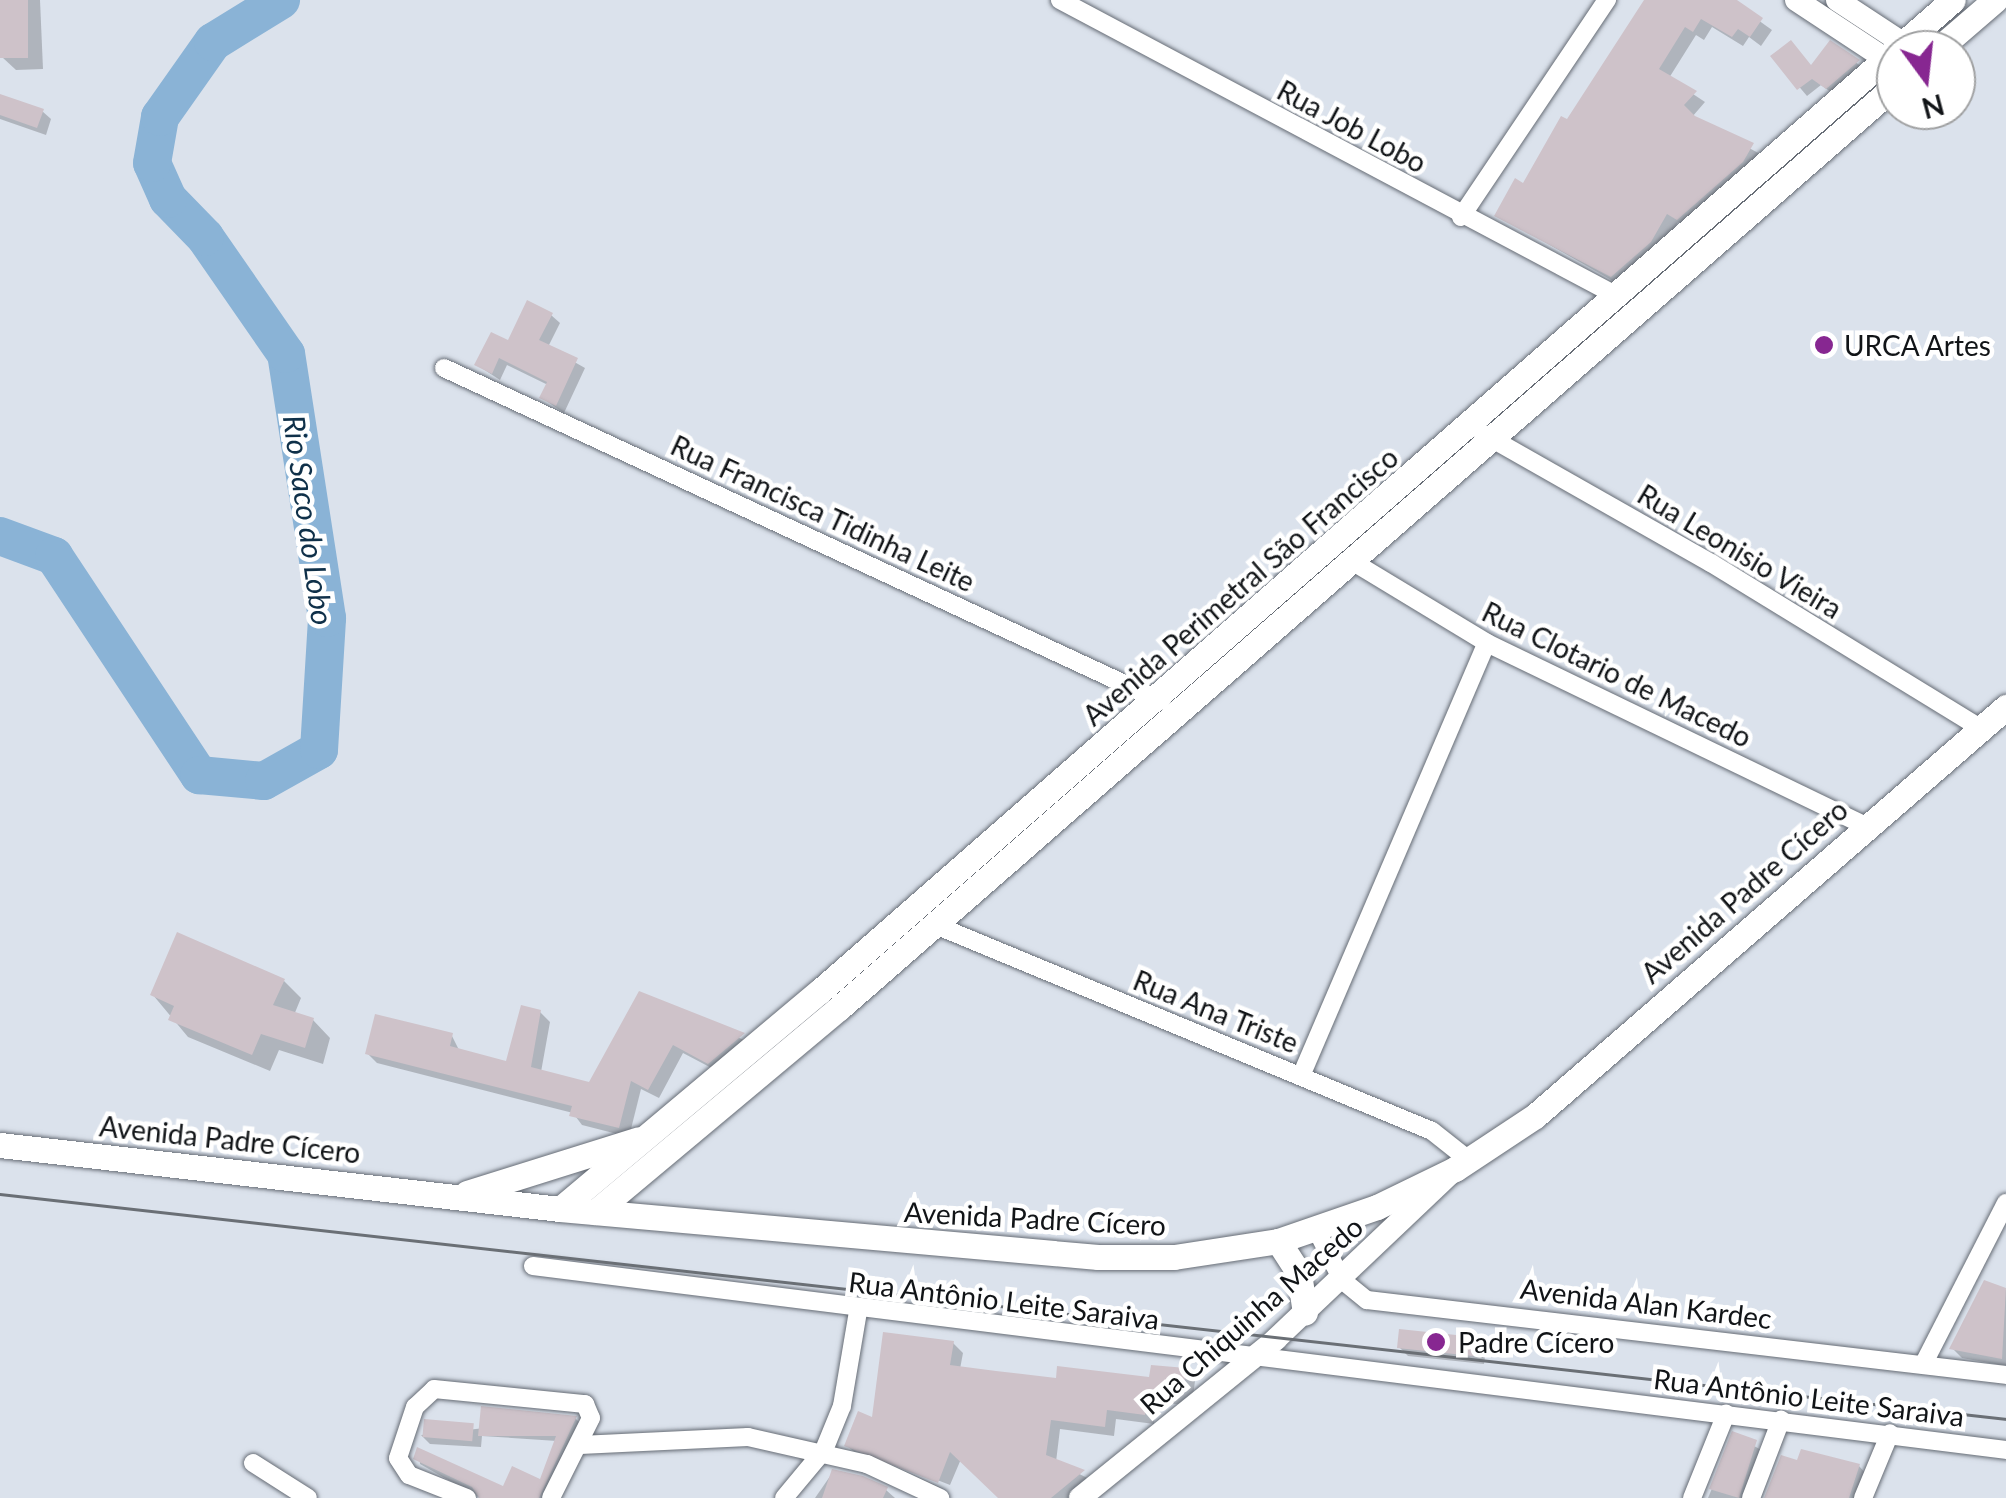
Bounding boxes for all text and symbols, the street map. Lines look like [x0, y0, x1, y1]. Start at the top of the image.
north arrow [1876, 30, 1976, 130]
street label: Rua Job Lobo [1271, 73, 1433, 179]
text: N [1918, 88, 1948, 126]
place label: URCA Artes [1844, 328, 1993, 362]
marker: URCA Artes [1813, 334, 1835, 356]
water label: Rio Saco do Lobo [276, 413, 342, 627]
street label: Rua Francisca Tidinha Leite [665, 428, 981, 598]
street label: Avenida Perimetral São Francisco [1076, 440, 1404, 732]
street label: Rua Leonisio Vieira [1631, 477, 1849, 625]
street label: Rua Clotario de Macedo [1477, 594, 1757, 754]
street label: Avenida Padre Cícero [1634, 792, 1854, 990]
street label: Rua Ana Triste [1128, 962, 1304, 1060]
street label: Avenida Padre Cícero [98, 1109, 362, 1169]
street label: Avenida Padre Cícero [903, 1194, 1167, 1242]
street label: Rua Chiquinha Macedo [1133, 1209, 1369, 1421]
street label: Rua Antônio Leite Saraiva [846, 1264, 1162, 1336]
street label: Avenida Alan Kardec [1518, 1271, 1774, 1335]
place label: Padre Cícero [1458, 1325, 1614, 1359]
marker: Padre Cícero [1423, 1329, 1449, 1355]
street label: Rua Antônio Leite Saraiva [1651, 1361, 1967, 1433]

